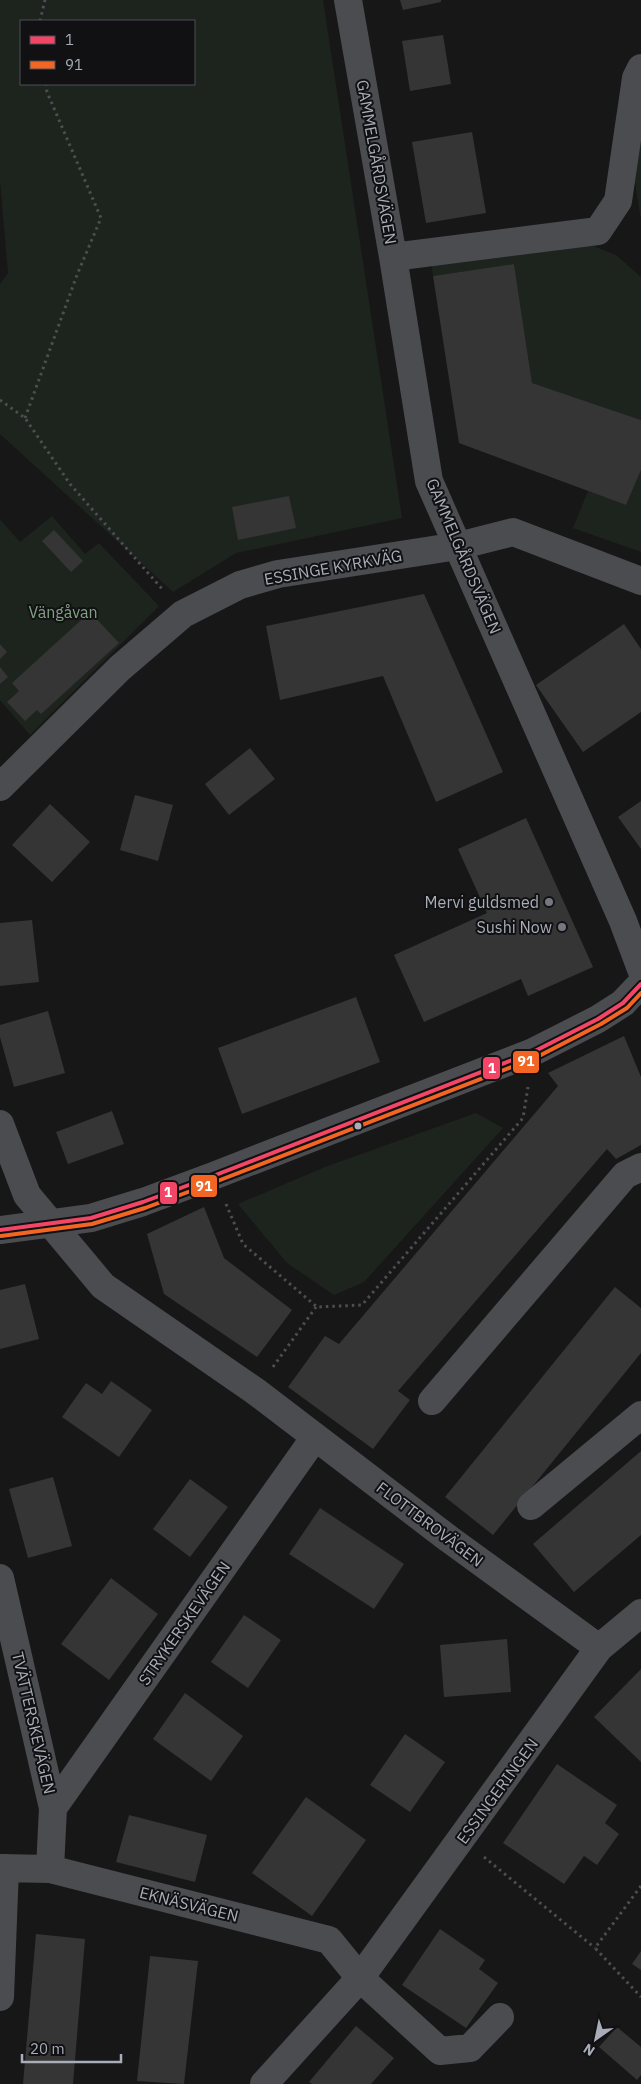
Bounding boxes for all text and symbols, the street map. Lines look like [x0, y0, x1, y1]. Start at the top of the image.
legend [20, 20, 195, 85]
text: 1 [65, 30, 74, 49]
text: 91 [65, 55, 83, 74]
street label: GAMMELGÅRDSVÄGEN [353, 78, 402, 246]
street label: GAMMELGÅRDSVÄGEN [422, 475, 507, 637]
street label: ESSINGE KYRKVÄG [263, 545, 403, 589]
park label: Vängåvan [28, 602, 98, 622]
place label: Mervi guldsmed [425, 892, 539, 912]
marker: Mervi guldsmed [543, 896, 555, 908]
place label: Sushi Now [476, 917, 552, 937]
marker: Sushi Now [556, 921, 568, 933]
line badge: 91 [512, 1050, 540, 1074]
text: 91 [518, 1052, 535, 1070]
line badge: 1 [482, 1056, 501, 1080]
text: 1 [488, 1059, 497, 1077]
unlabelled marker [353, 1121, 363, 1131]
line badge: 91 [190, 1174, 218, 1198]
text: 91 [196, 1177, 213, 1195]
line badge: 1 [159, 1181, 178, 1205]
text: 1 [164, 1183, 173, 1201]
street label: FLOTTBROVÄGEN [373, 1477, 487, 1571]
street label: STRYKERSKEVÄGEN [134, 1557, 234, 1689]
street label: TVÄTTERSKEVÄGEN [8, 1650, 60, 1796]
street label: ESSINGERINGEN [452, 1734, 542, 1848]
street label: EKNÄSVÄGEN [137, 1882, 241, 1926]
north arrow [571, 2014, 621, 2064]
scale bar [22, 2032, 121, 2064]
text: 20 m [30, 2039, 65, 2058]
text: N [580, 2040, 598, 2060]

